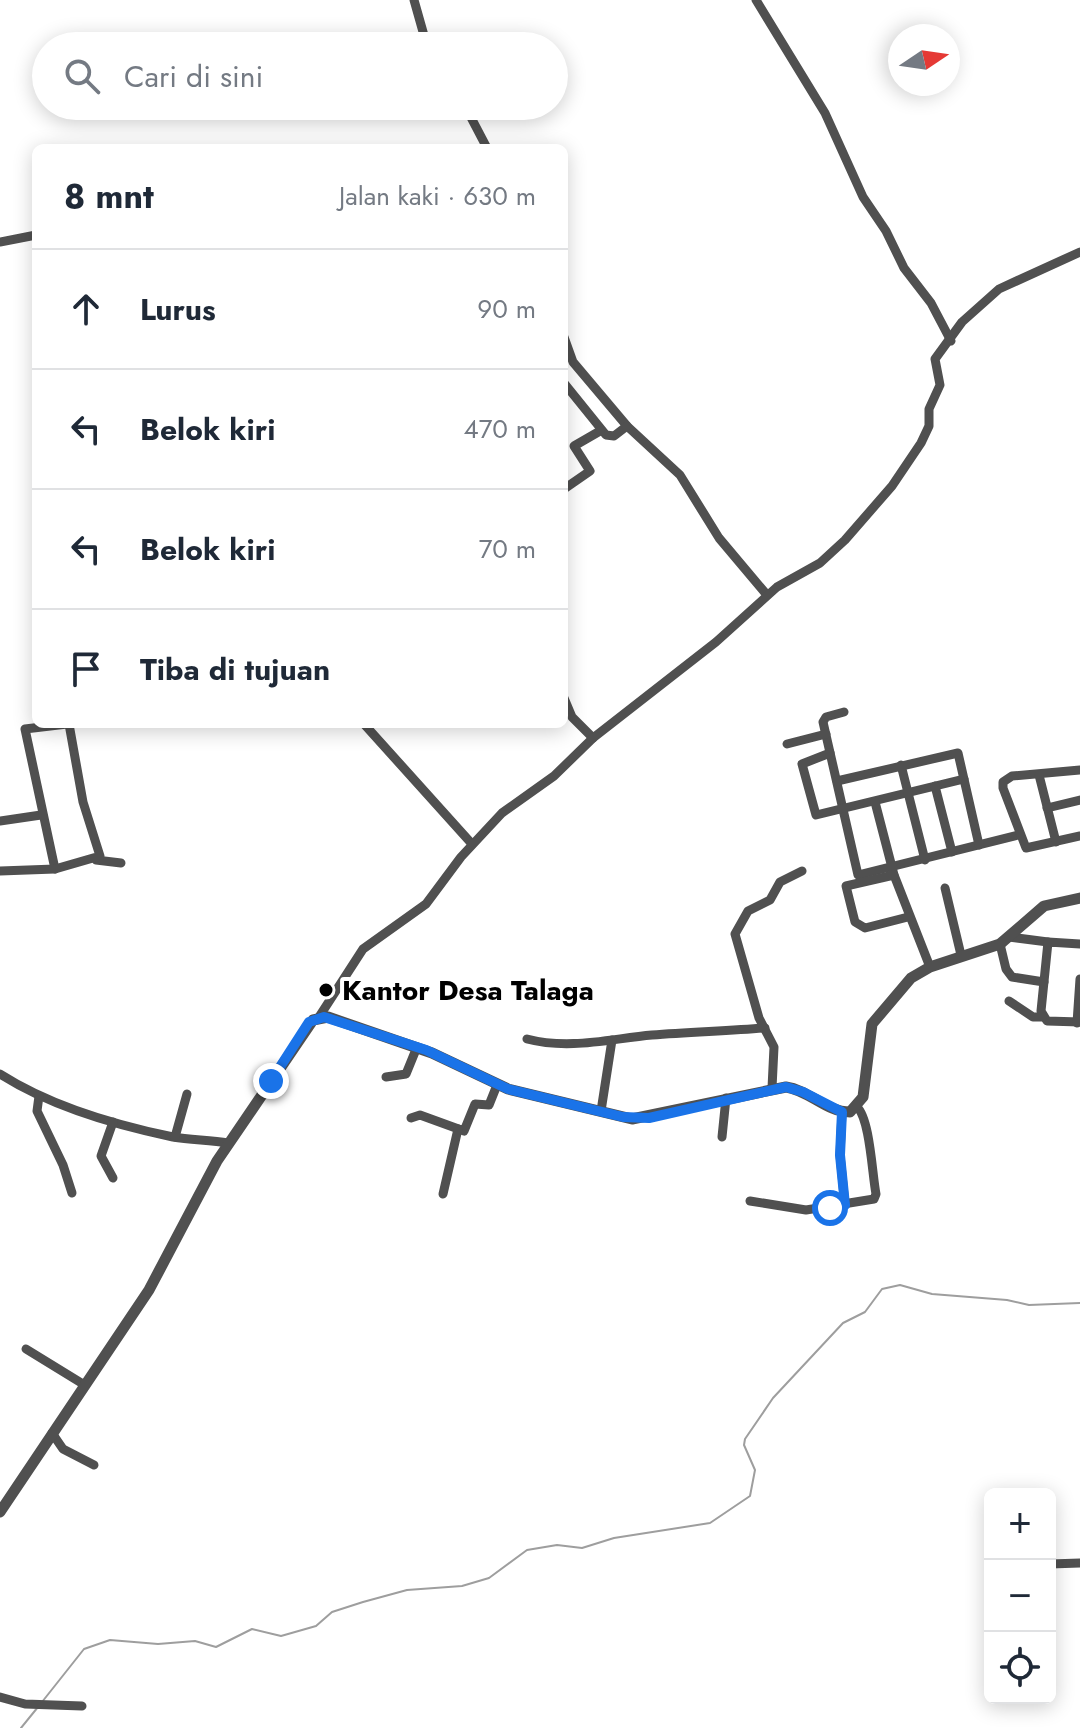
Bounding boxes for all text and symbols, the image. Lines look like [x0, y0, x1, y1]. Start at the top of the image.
north arrow [888, 24, 960, 96]
search box [32, 32, 568, 120]
icon: search [60, 54, 104, 98]
text: Cari di sini [124, 55, 263, 98]
text: 8 mnt [64, 172, 154, 221]
text: Jalan kaki · 630 m [339, 177, 536, 215]
icon: ahead [64, 287, 108, 331]
text: Lurus [140, 288, 216, 331]
text: 90 m [477, 290, 536, 328]
icon: left [64, 407, 108, 451]
text: Belok kiri [140, 408, 275, 451]
text: 470 m [464, 410, 536, 448]
icon: left [64, 527, 108, 571]
text: Belok kiri [140, 528, 275, 571]
text: 70 m [479, 530, 536, 568]
icon: arrive [64, 647, 108, 691]
text: Tiba di tujuan [140, 648, 330, 691]
place label: Kantor Desa Talaga [342, 970, 594, 1011]
marker: Kantor Desa Talaga [317, 981, 335, 999]
route end [253, 1063, 289, 1099]
route start [812, 1190, 848, 1226]
map controls [984, 1488, 1056, 1704]
button: + [984, 1488, 1056, 1560]
button: − [984, 1560, 1056, 1632]
button: locate [984, 1632, 1056, 1704]

